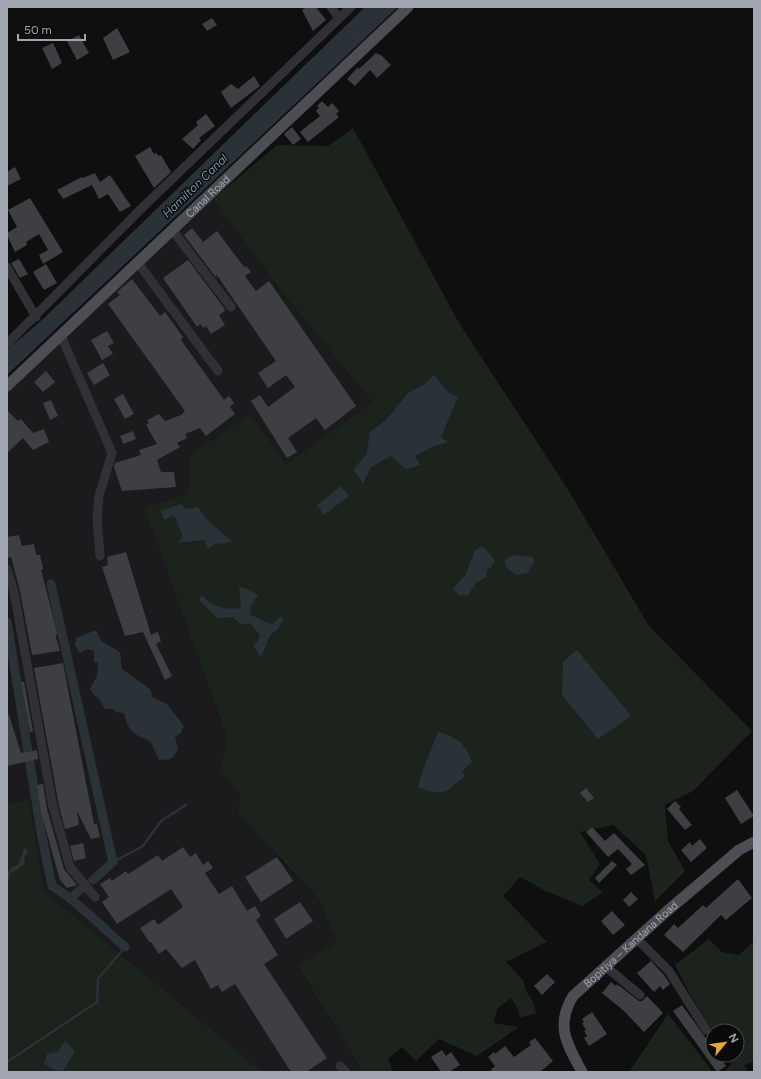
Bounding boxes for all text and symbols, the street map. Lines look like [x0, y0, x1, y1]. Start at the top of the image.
scale bar [18, 16, 85, 42]
text: 50 m [24, 23, 52, 37]
water label: Hamilton Canal [160, 151, 231, 221]
street label: Canal Road [183, 173, 233, 221]
street label: Bopitiya – Kandana Road [581, 899, 681, 990]
north arrow [705, 1023, 745, 1063]
text: N [726, 1032, 741, 1045]

